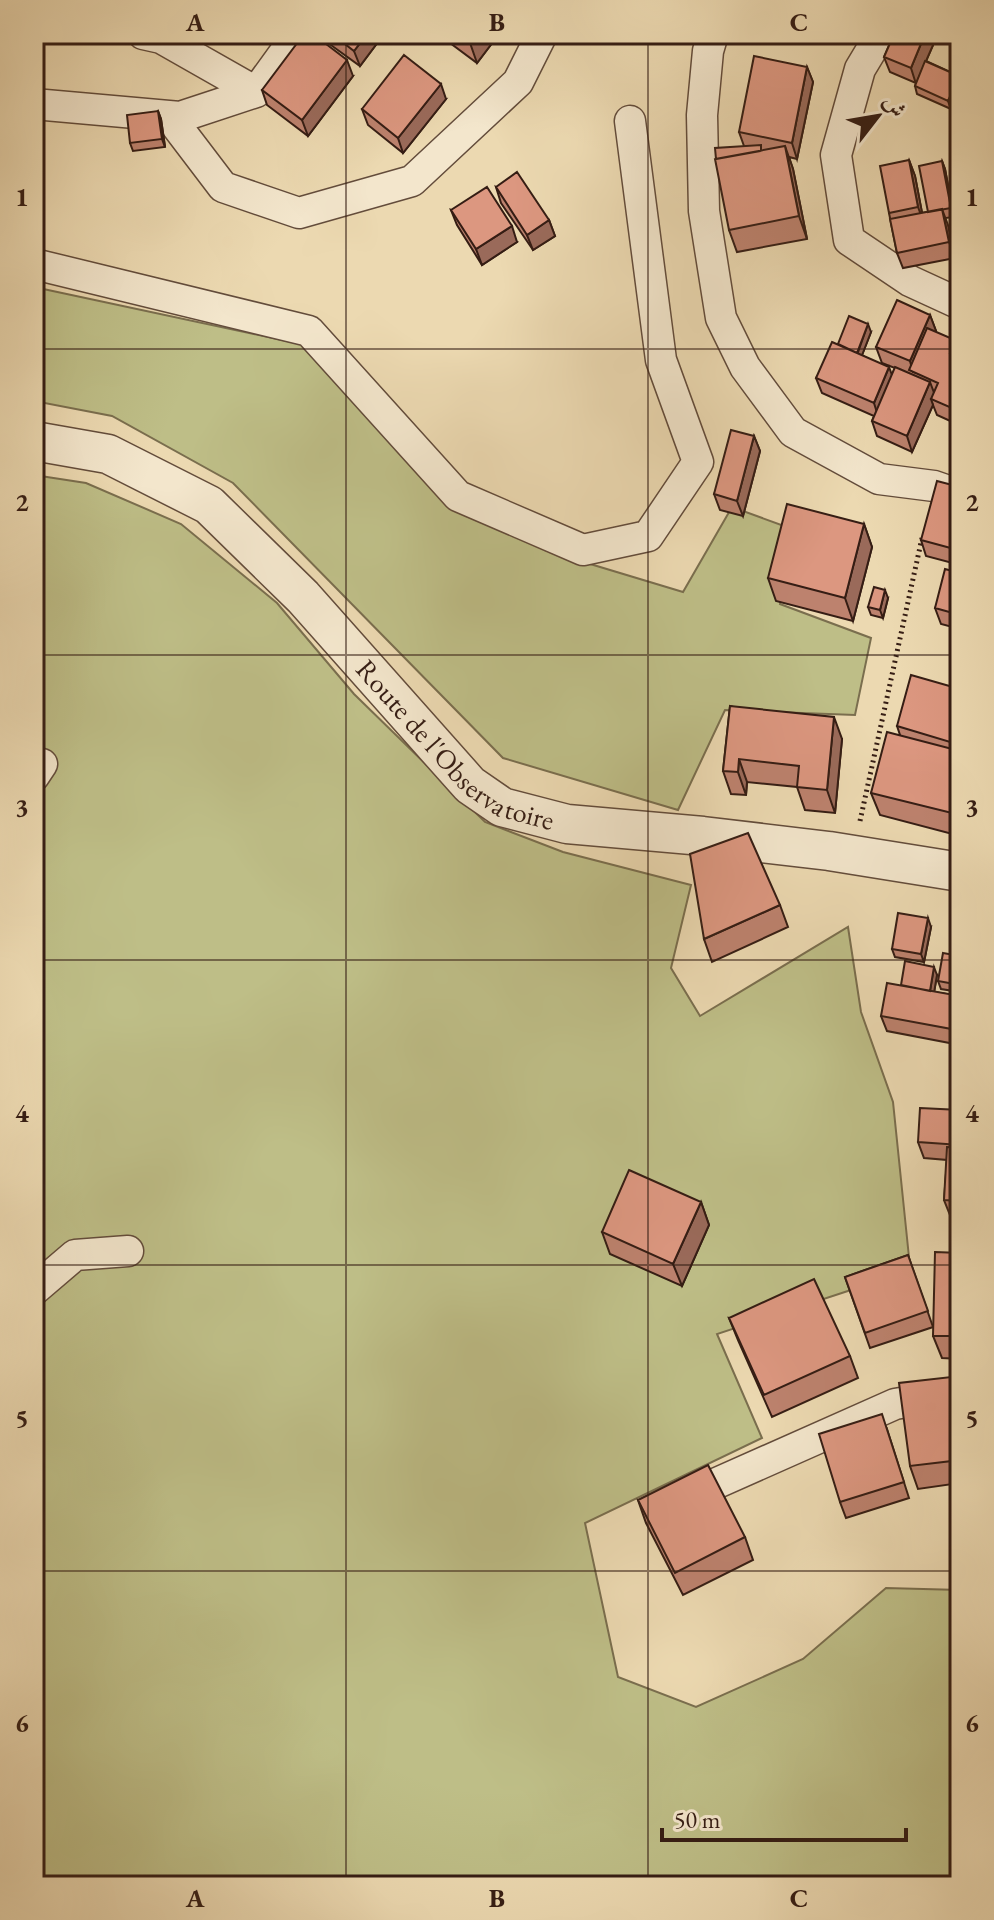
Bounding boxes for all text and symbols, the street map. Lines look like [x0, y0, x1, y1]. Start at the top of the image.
text: A [185, 5, 205, 39]
text: B [489, 5, 505, 39]
text: C [790, 5, 808, 39]
north arrow [838, 76, 918, 156]
text: ش [877, 89, 913, 123]
text: 1 [15, 180, 29, 214]
text: 1 [965, 180, 979, 214]
text: 2 [15, 485, 29, 519]
text: 2 [965, 485, 979, 519]
street label: Route de l'Observatoire [348, 651, 558, 838]
text: 3 [15, 790, 29, 824]
text: 3 [965, 790, 979, 824]
text: 4 [15, 1096, 29, 1130]
text: 4 [965, 1096, 979, 1130]
text: 5 [15, 1401, 29, 1435]
text: 5 [965, 1401, 979, 1435]
text: 6 [15, 1706, 29, 1740]
text: 6 [965, 1706, 979, 1740]
scale bar [662, 1792, 906, 1842]
text: 50 m [674, 1804, 721, 1835]
text: A [185, 1881, 205, 1915]
text: B [489, 1881, 505, 1915]
text: C [790, 1881, 808, 1915]

